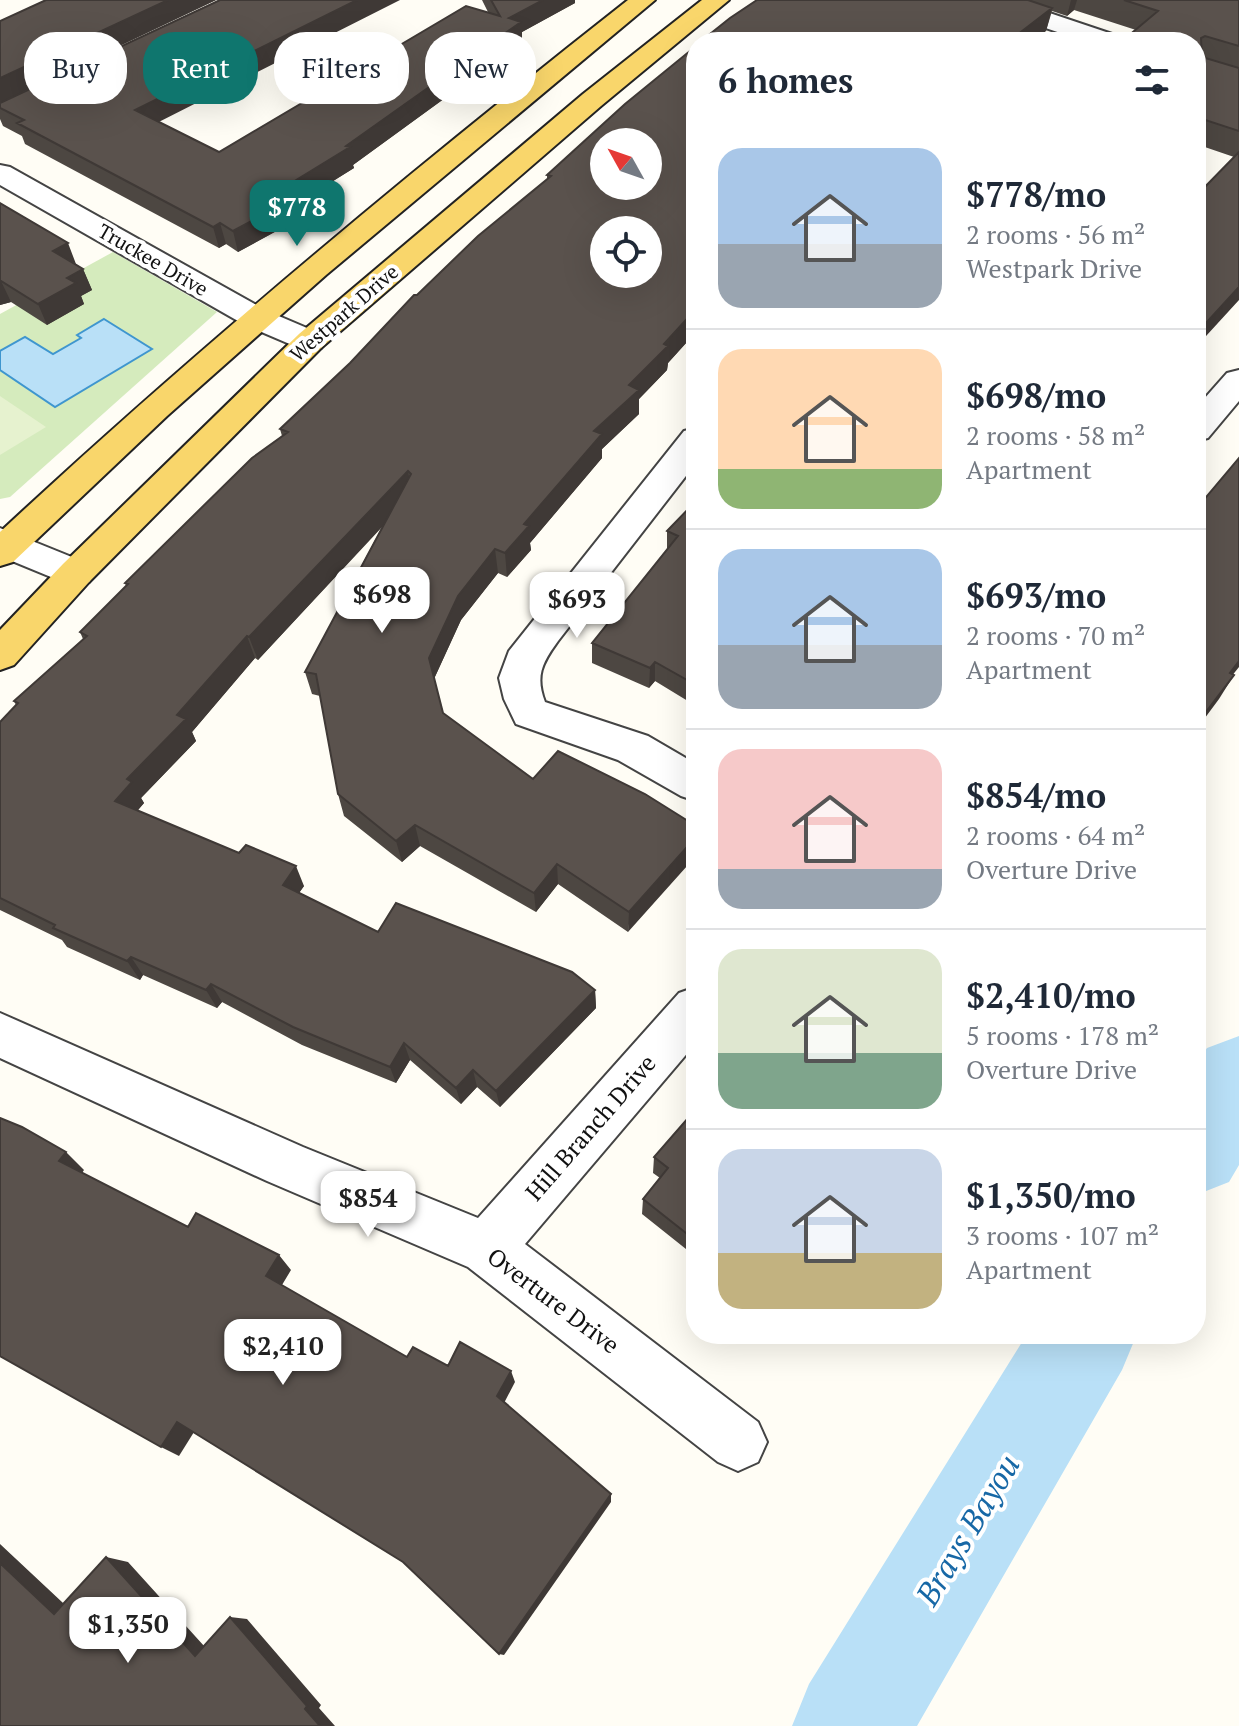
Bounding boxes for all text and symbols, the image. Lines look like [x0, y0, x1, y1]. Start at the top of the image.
chip: Buy [24, 32, 127, 104]
chip: Rent [143, 32, 258, 104]
chip: Filters [274, 32, 409, 104]
chip: New [425, 32, 536, 104]
text: 6 homes [718, 58, 853, 103]
icon: filters [1130, 58, 1174, 102]
north arrow [590, 128, 662, 200]
map controls [590, 128, 662, 288]
text: $778/mo [966, 172, 1106, 217]
pin: $778 [250, 180, 344, 248]
icon: home [782, 180, 878, 276]
text: $778 [268, 189, 326, 223]
button: locate [590, 216, 662, 288]
street label: Truckee Drive [93, 217, 213, 302]
text: 2 rooms · 56 m² [966, 217, 1145, 251]
text: Westpark Drive [966, 251, 1142, 285]
street label: Westpark Drive [284, 258, 404, 367]
text: $698/mo [966, 373, 1106, 418]
icon: home [782, 381, 878, 477]
text: 2 rooms · 58 m² [966, 418, 1145, 452]
text: Apartment [966, 452, 1092, 486]
pin: $698 [335, 567, 429, 635]
pin: $693 [530, 572, 624, 640]
text: $693/mo [966, 573, 1106, 618]
text: $698 [353, 576, 411, 610]
text: $693 [548, 581, 606, 615]
icon: home [782, 581, 878, 677]
text: 2 rooms · 70 m² [966, 618, 1145, 652]
text: Apartment [966, 652, 1092, 686]
text: $854/mo [966, 773, 1106, 818]
icon: home [782, 781, 878, 877]
text: 2 rooms · 64 m² [966, 818, 1145, 852]
text: Overture Drive [966, 852, 1137, 886]
text: $2,410/mo [966, 973, 1136, 1018]
icon: home [782, 981, 878, 1077]
text: 5 rooms · 178 m² [966, 1018, 1159, 1052]
street label: Hill Branch Drive [518, 1048, 663, 1207]
text: Overture Drive [966, 1052, 1137, 1086]
pin: $854 [321, 1171, 415, 1239]
text: $1,350/mo [966, 1173, 1136, 1218]
text: $854 [339, 1180, 397, 1214]
icon: home [782, 1181, 878, 1277]
text: 3 rooms · 107 m² [966, 1218, 1159, 1252]
street label: Overture Drive [481, 1240, 626, 1360]
text: Apartment [966, 1252, 1092, 1286]
pin: $2,410 [218, 1319, 348, 1387]
text: $2,410 [242, 1328, 324, 1362]
water label: Brays Bayou [905, 1446, 1029, 1614]
pin: $1,350 [63, 1597, 193, 1665]
text: $1,350 [87, 1606, 169, 1640]

